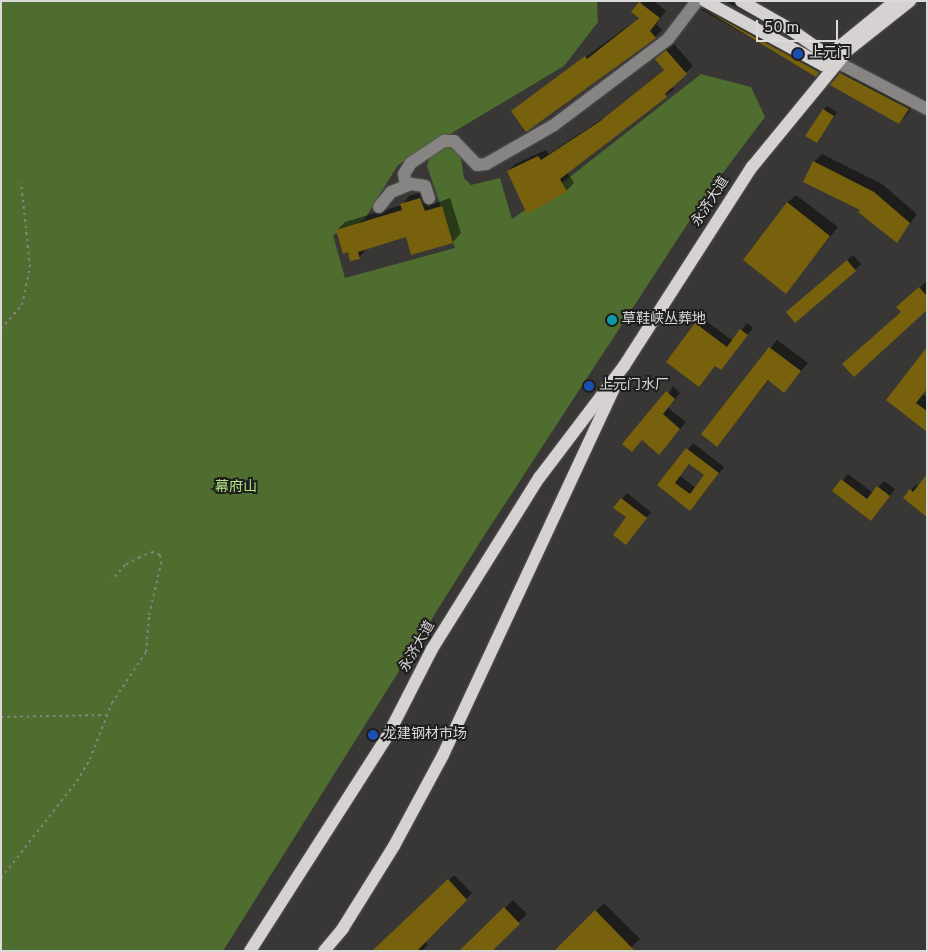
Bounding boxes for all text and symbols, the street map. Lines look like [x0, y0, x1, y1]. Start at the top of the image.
scale bar [758, 10, 840, 42]
text: 50 m [764, 19, 799, 38]
place label: 上元门 [809, 46, 851, 62]
marker: 上元门 [791, 47, 805, 61]
street label: 永济大道 [689, 174, 733, 230]
place label: 草鞋峡丛葬地 [622, 312, 706, 328]
marker: 草鞋峡丛葬地 [606, 314, 618, 326]
place label: 上元门水厂 [599, 378, 669, 394]
marker: 上元门水厂 [583, 380, 595, 392]
park label: 幕府山 [215, 480, 257, 496]
street label: 永济大道 [397, 619, 439, 675]
place label: 龙建钢材市场 [383, 727, 467, 743]
marker: 龙建钢材市场 [367, 729, 379, 741]

